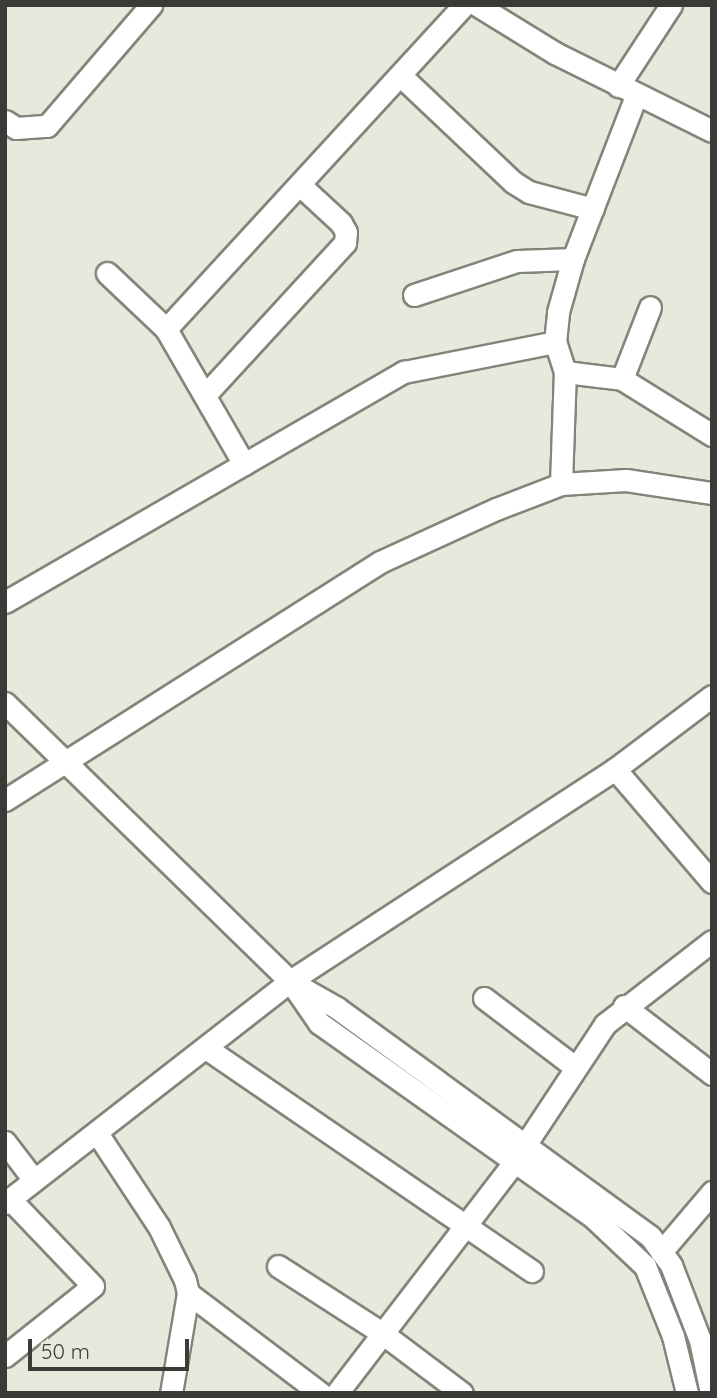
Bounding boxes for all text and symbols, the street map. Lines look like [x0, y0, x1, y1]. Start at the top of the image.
scale bar [32, 1324, 192, 1368]
text: 50 m [41, 1338, 90, 1364]

